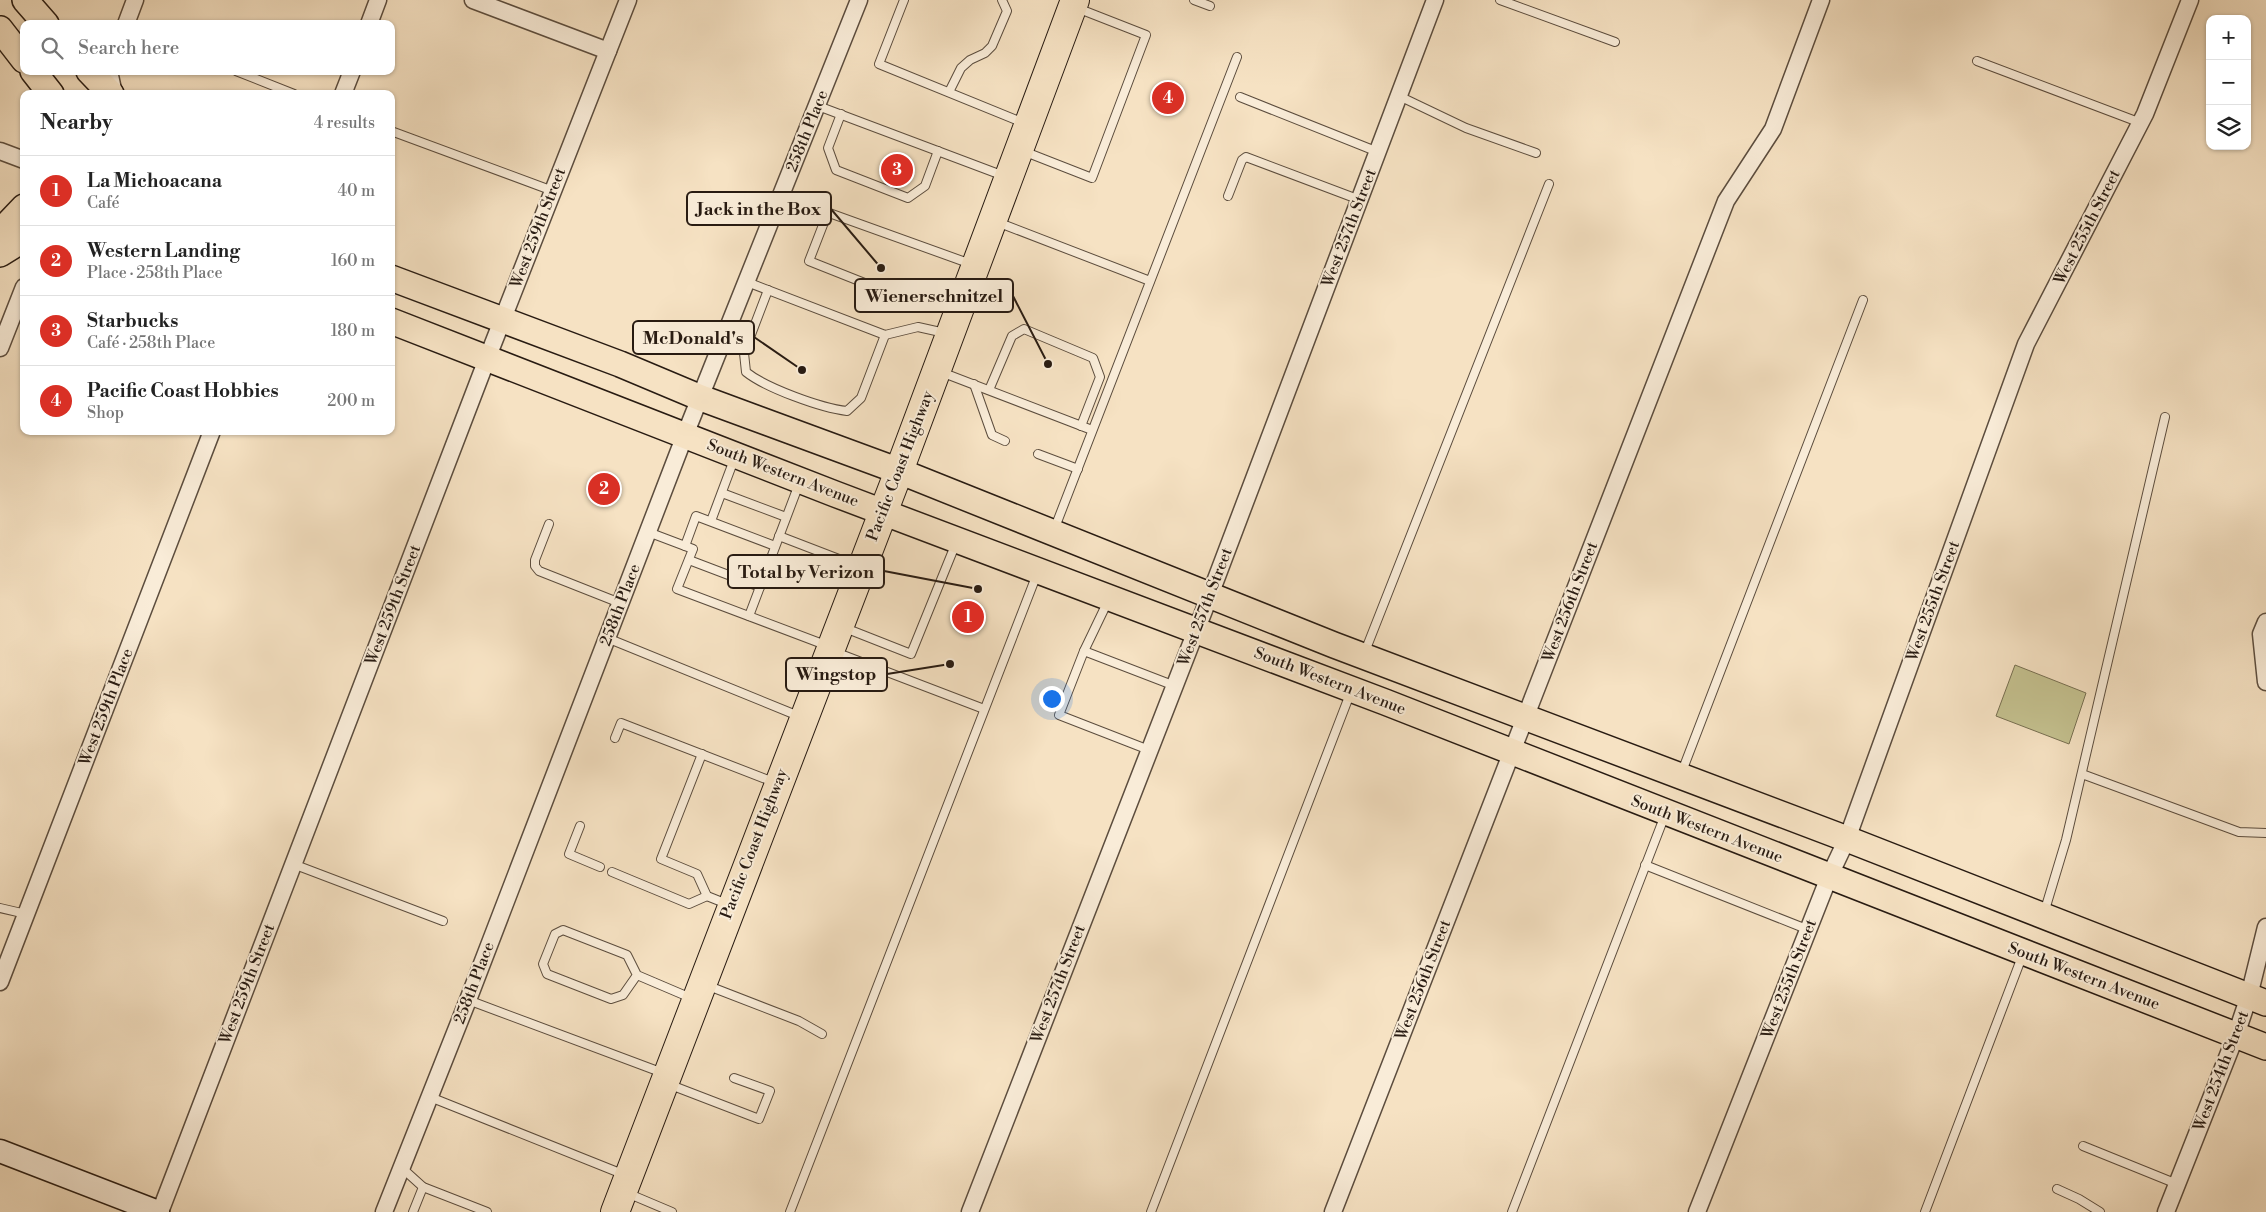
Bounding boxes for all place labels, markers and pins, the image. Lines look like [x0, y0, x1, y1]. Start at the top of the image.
pin: 4 [1152, 79, 1184, 117]
pin: 3 [881, 151, 913, 189]
callout: Jack in the Box [687, 192, 831, 225]
callout: Wienerschnitzel [855, 279, 1013, 312]
callout: McDonald's [633, 321, 754, 354]
pin: 2 [588, 470, 620, 508]
callout: Total by Verizon [728, 555, 884, 588]
pin: 1 [952, 598, 984, 636]
callout: Wingstop [786, 658, 887, 691]

